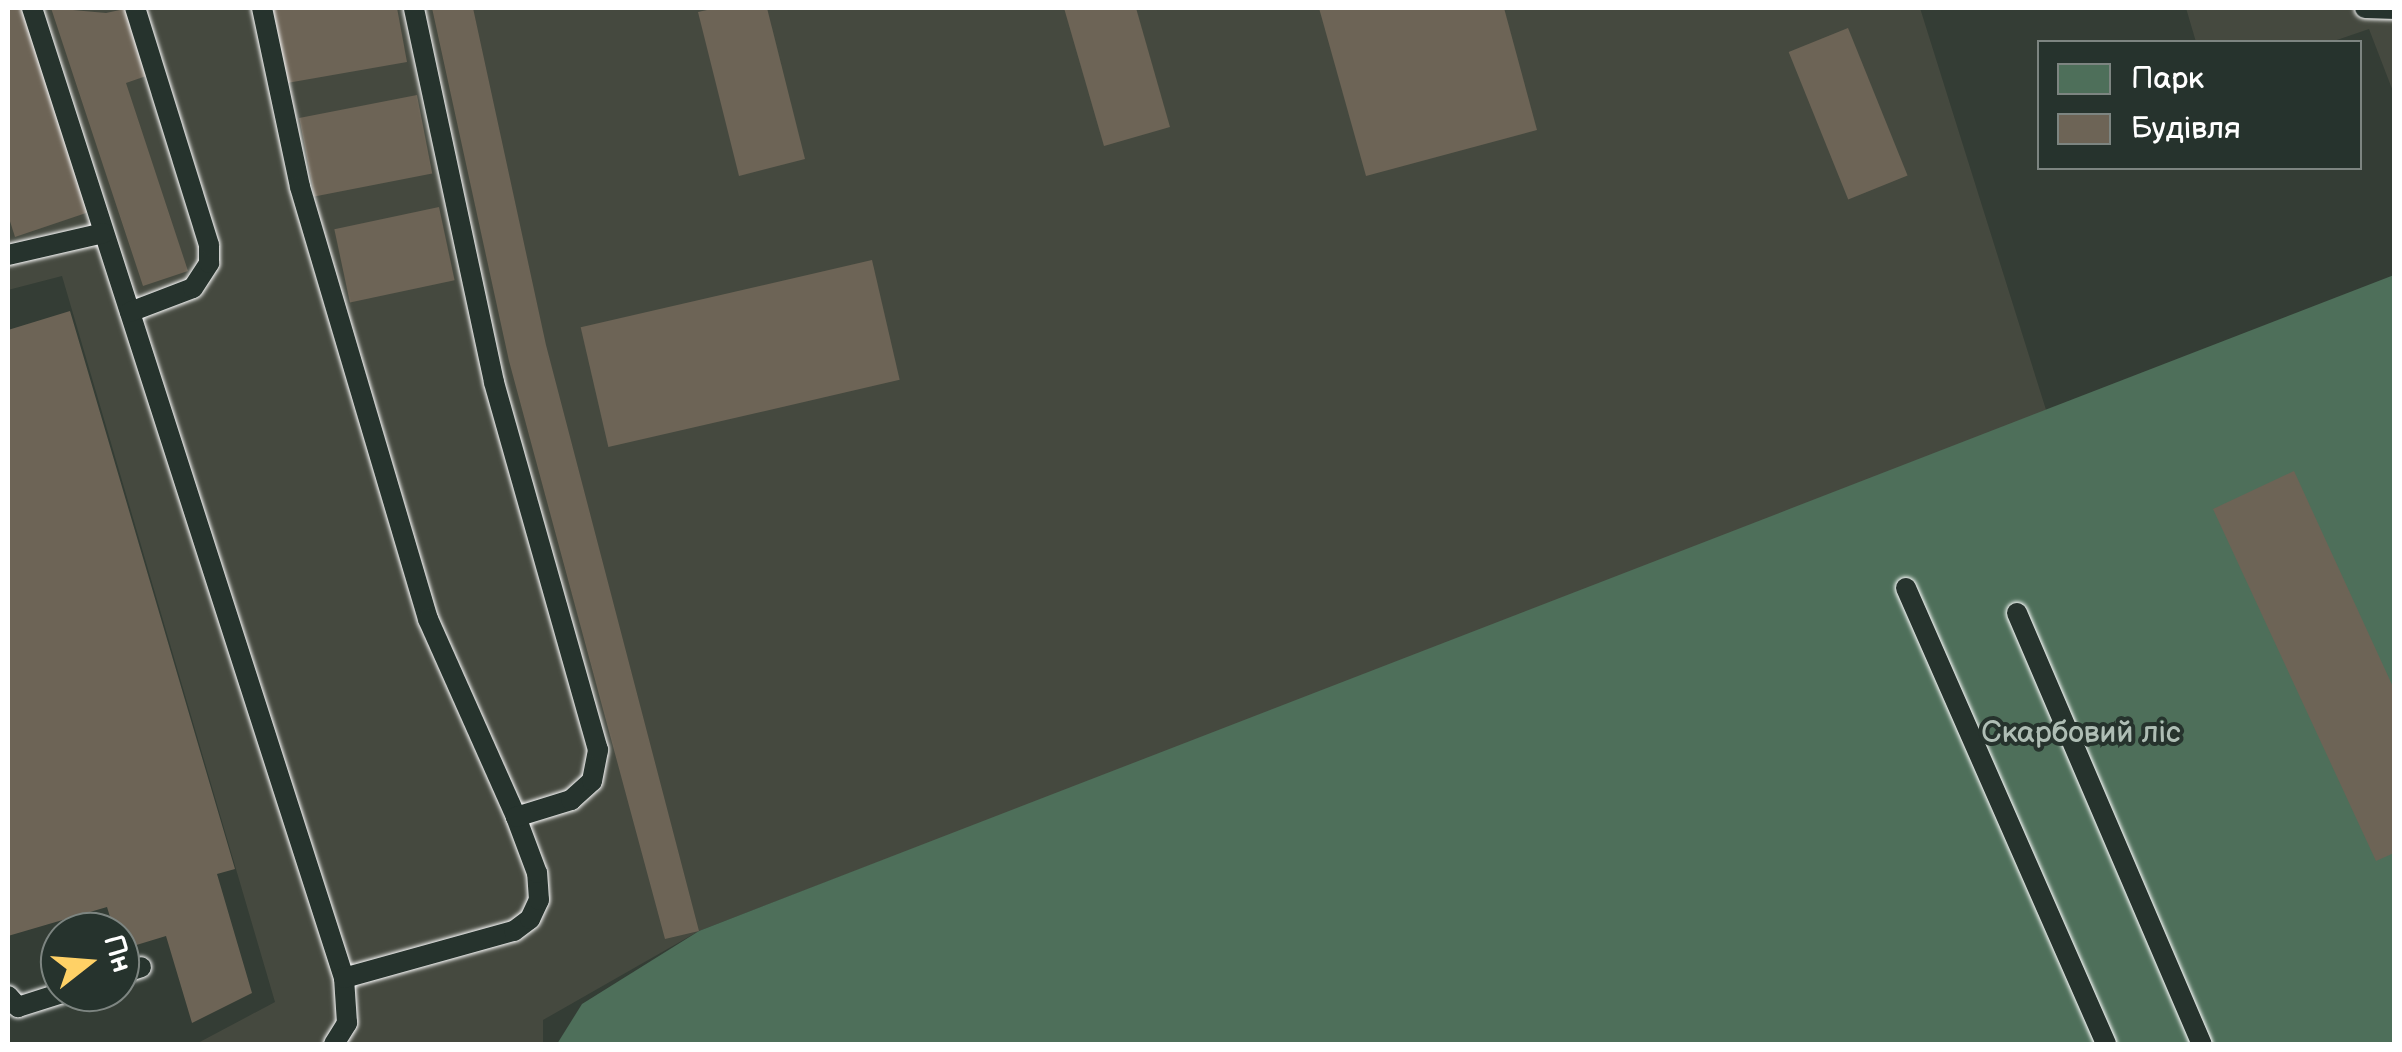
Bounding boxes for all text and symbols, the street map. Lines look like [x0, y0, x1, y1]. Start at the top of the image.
legend [2037, 40, 2362, 170]
text: Парк [2131, 61, 2204, 97]
text: Будівля [2131, 111, 2241, 147]
park label: Скарбовий ліс [1981, 715, 2181, 751]
north arrow [40, 912, 140, 1012]
text: Пн [96, 931, 138, 976]

